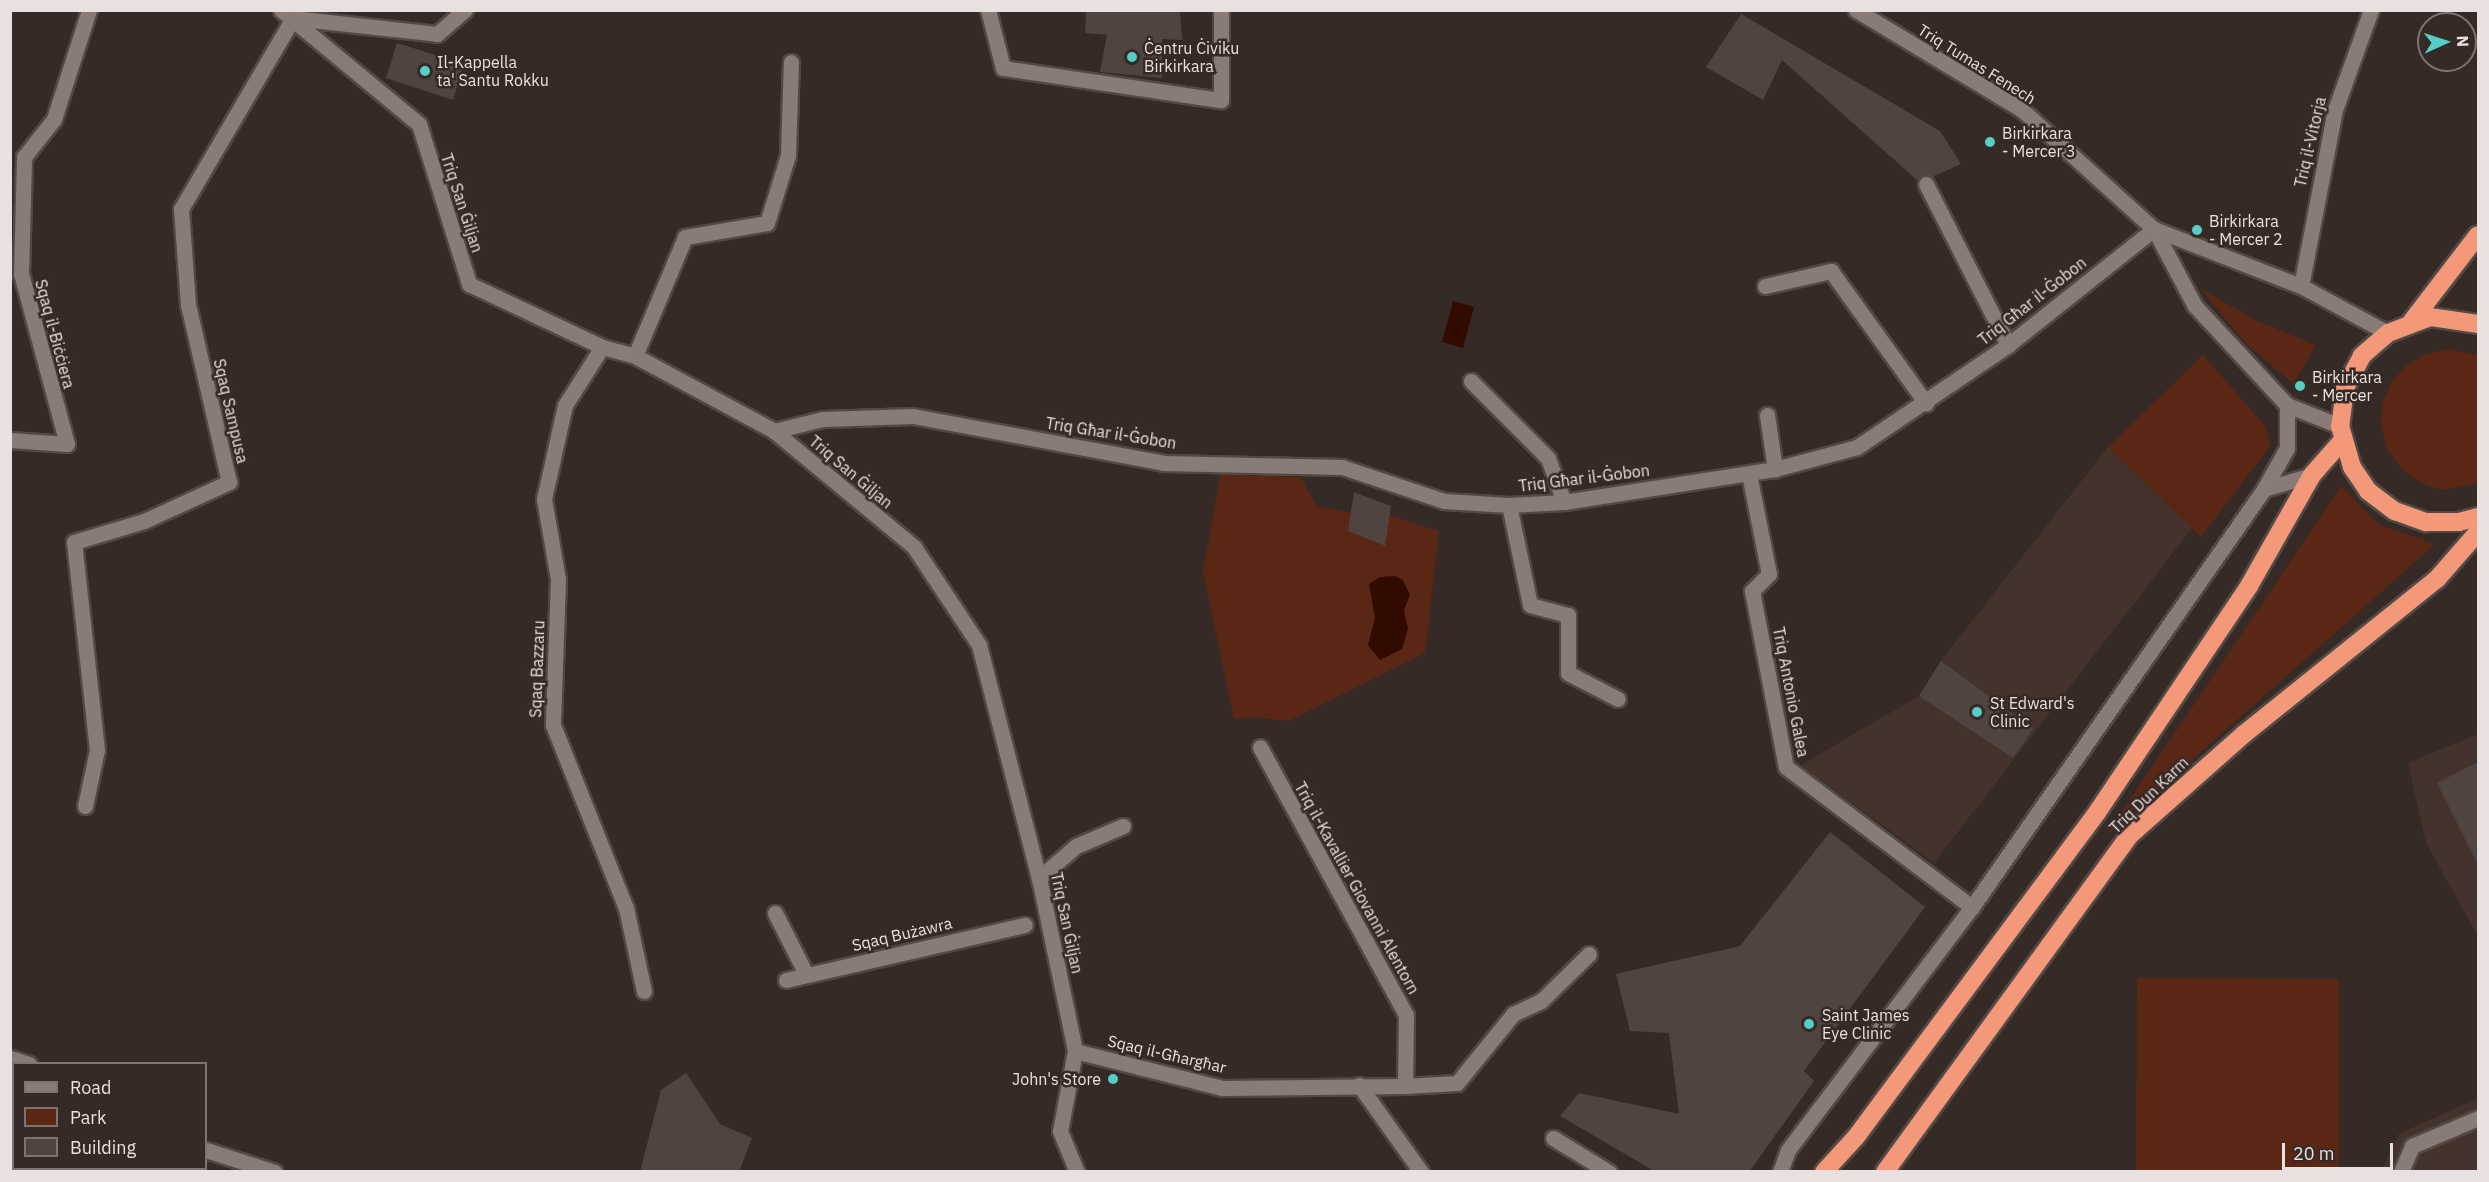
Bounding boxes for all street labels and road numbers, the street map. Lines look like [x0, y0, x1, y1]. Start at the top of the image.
street label: Triq Tumas Fenech [1915, 20, 2039, 108]
street label: Triq il-Vitorja [2290, 95, 2330, 189]
street label: Triq San Ġiljan [437, 151, 487, 255]
street label: Triq Għar il-Ġobon [1974, 253, 2090, 349]
street label: Sqaq il-Biċċiera [31, 277, 79, 391]
street label: Sqaq Sampusa [210, 357, 252, 465]
street label: Triq Għar il-Ġobon [1044, 413, 1178, 453]
street label: Triq San Ġiljan [805, 431, 897, 513]
street label: Triq Għar il-Ġobon [1517, 460, 1651, 496]
street label: Sqaq Bazzaru [526, 620, 548, 718]
street label: Triq Antonio Galea [1769, 625, 1813, 759]
street label: Triq Dun Karm [2106, 753, 2192, 837]
street label: Triq il-Kavallier Giovanni Alentorn [1290, 779, 1424, 997]
street label: Triq San Ġiljan [1047, 871, 1087, 975]
street label: Sqaq Bużawra [850, 913, 954, 955]
street label: Sqaq il-Għargħar [1106, 1031, 1228, 1077]

